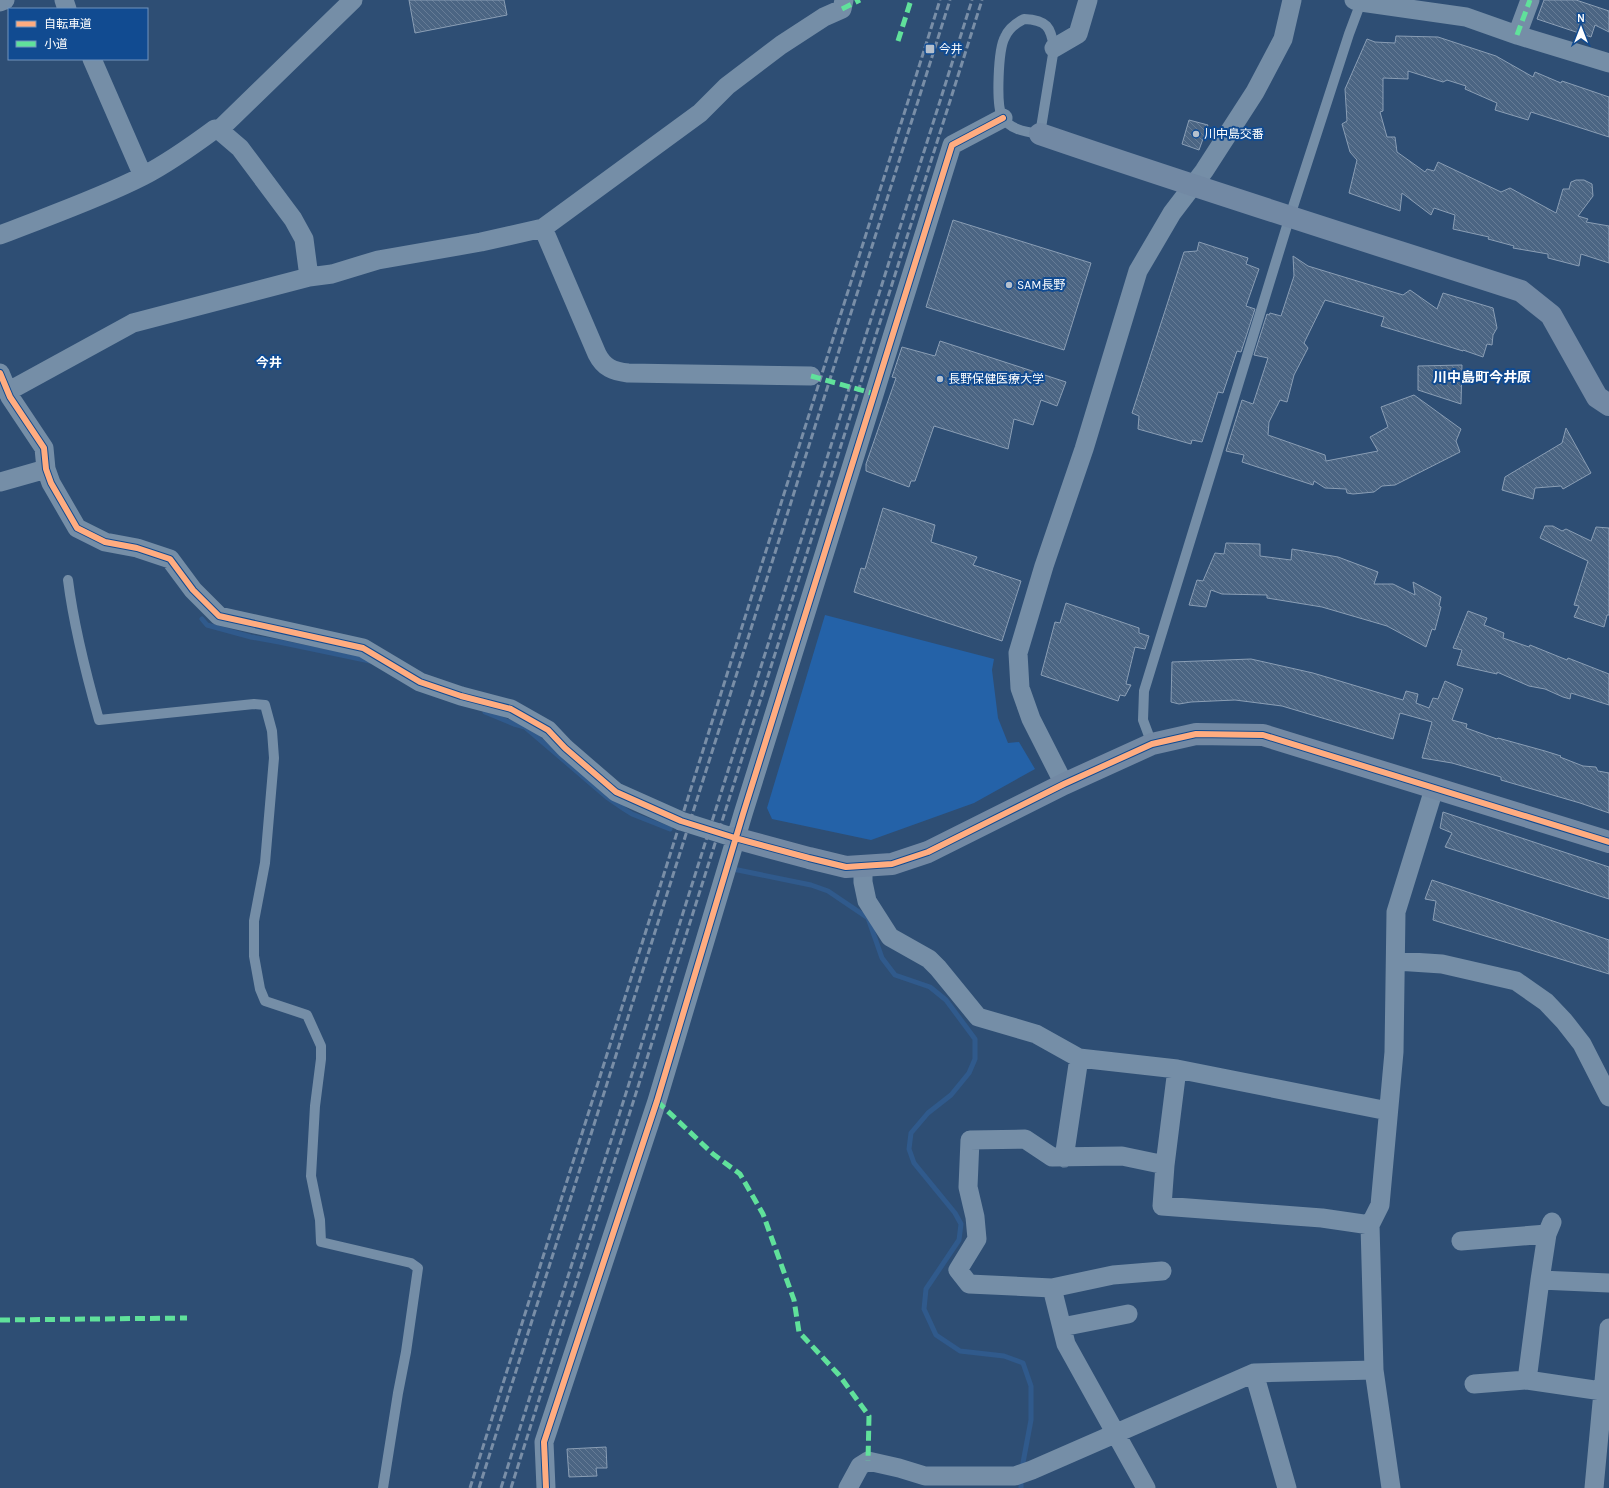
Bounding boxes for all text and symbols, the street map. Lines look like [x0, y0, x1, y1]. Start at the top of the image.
legend [8, 8, 148, 60]
north arrow [1561, 8, 1601, 48]
text: N [1577, 12, 1585, 25]
text: 自転車道 [44, 17, 92, 31]
text: 小道 [44, 37, 68, 51]
place label: 今井 [939, 42, 963, 56]
marker: 今井 [924, 43, 936, 55]
place label: 川中島交番 [1204, 127, 1264, 141]
marker: 川中島交番 [1191, 129, 1201, 139]
place label: SAM長野 [1017, 278, 1065, 292]
marker: SAM長野 [1004, 280, 1014, 290]
district label: 今井 [256, 355, 282, 370]
district label: 川中島町今井原 [1433, 369, 1531, 386]
place label: 長野保健医療大学 [948, 372, 1044, 386]
marker: 長野保健医療大学 [935, 374, 945, 384]

